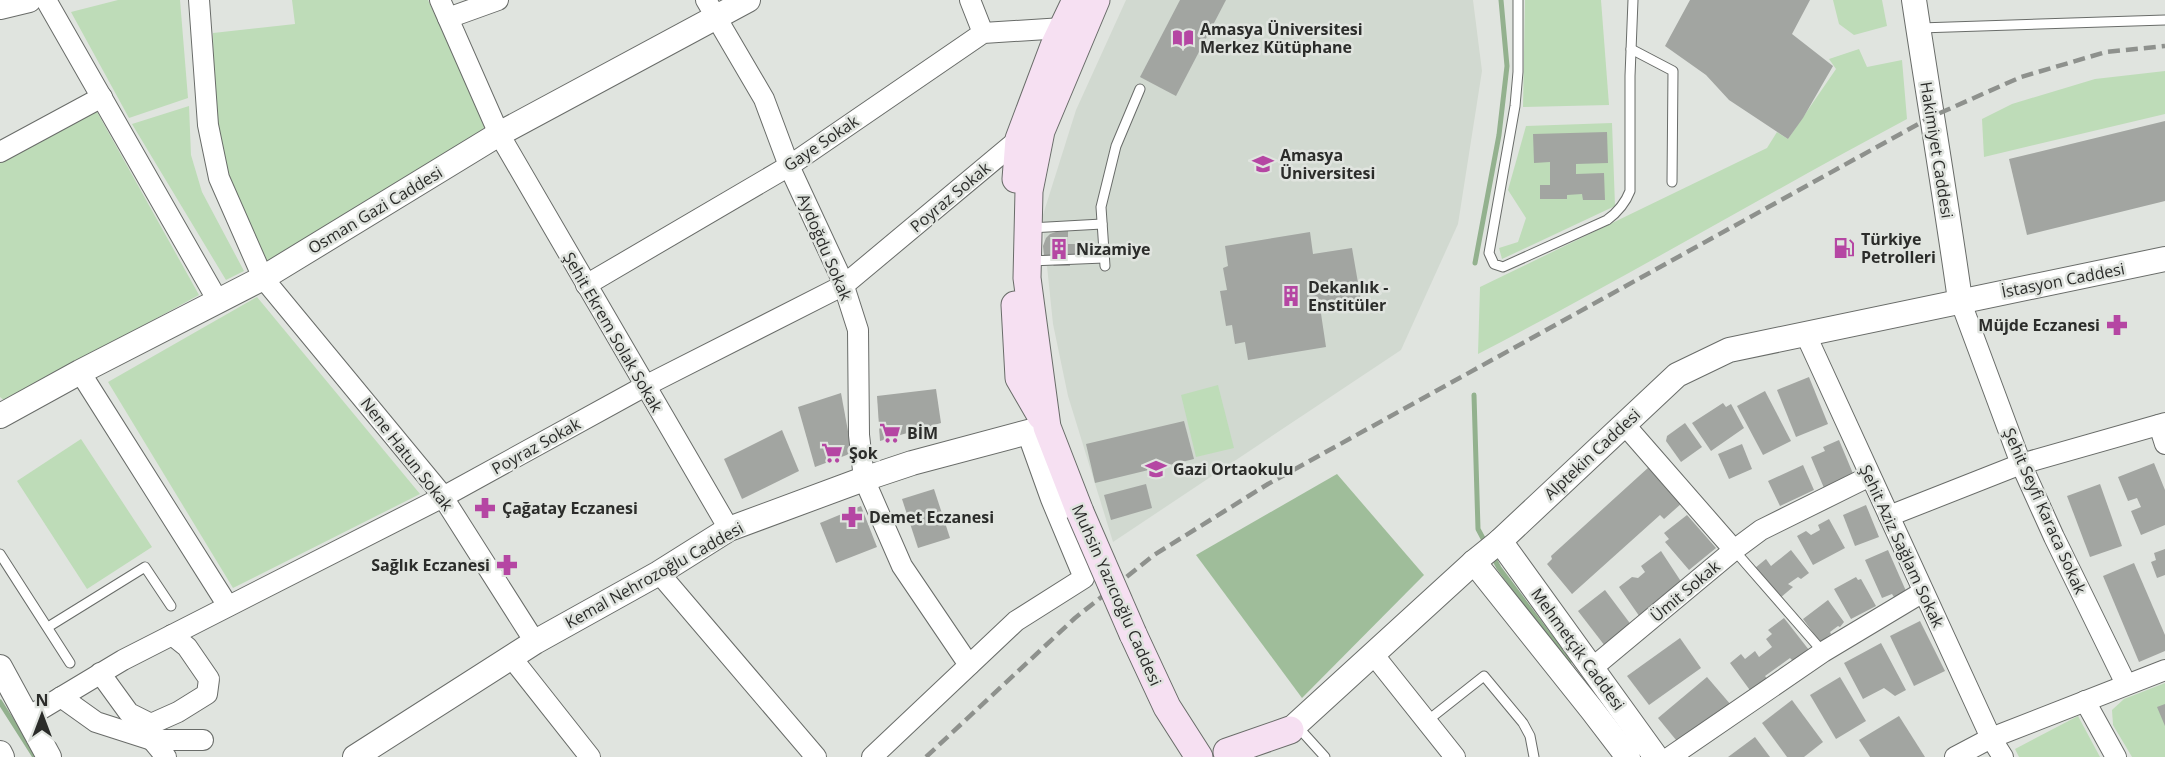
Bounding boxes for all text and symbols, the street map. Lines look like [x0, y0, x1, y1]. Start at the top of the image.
place label: Amasya Üniversitesi Merkez Kütüphane [1200, 18, 1363, 58]
library icon: Amasya Üniversitesi Merkez Kütüphane [1171, 26, 1195, 50]
street label: Hakimiyet Caddesi [1915, 80, 1959, 220]
street label: Gaye Sokak [779, 110, 863, 176]
place label: Amasya Üniversitesi [1280, 144, 1375, 184]
school or university icon: Amasya Üniversitesi [1251, 152, 1275, 176]
street label: Poyraz Sokak [905, 157, 995, 237]
street label: Osman Gazi Caddesi [304, 161, 446, 259]
street label: Aydoğdu Sokak [793, 190, 858, 304]
place label: Türkiye Petrolleri [1861, 228, 1936, 268]
fuel station icon: Türkiye Petrolleri [1832, 236, 1856, 260]
building icon: Nizamiye [1047, 237, 1071, 261]
place label: Nizamiye [1076, 238, 1151, 260]
street label: Şehit Ekrem Solak Sokak [558, 248, 668, 416]
street label: İstasyon Caddesi [1999, 257, 2127, 303]
place label: Dekanlık - Enstitüler [1308, 276, 1388, 316]
building icon: Dekanlık - Enstitüler [1279, 284, 1303, 308]
pharmacy icon: Müjde Eczanesi [2105, 313, 2129, 337]
place label: Müjde Eczanesi [1978, 314, 2100, 336]
street label: Nene Hatun Sokak [356, 393, 459, 516]
street label: Alptekin Caddesi [1539, 404, 1645, 504]
street label: Poyraz Sokak [488, 412, 585, 479]
supermarket icon: BİM [878, 421, 902, 445]
place label: BİM [907, 422, 938, 444]
street label: Şehit Seyfi Karaca Sokak [1998, 424, 2092, 598]
supermarket icon: Şok [820, 441, 844, 465]
place label: Şok [849, 442, 878, 464]
school or university icon: Gazi Ortaokulu [1144, 457, 1168, 481]
place label: Gazi Ortaokulu [1173, 458, 1293, 480]
street label: Şehit Aziz Sağlam Sokak [1855, 461, 1950, 631]
pharmacy icon: Çağatay Eczanesi [473, 496, 497, 520]
place label: Çağatay Eczanesi [502, 497, 638, 519]
street label: Muhsin Yazıcıoğlu Caddesi [1067, 501, 1167, 689]
pharmacy icon: Demet Eczanesi [840, 505, 864, 529]
place label: Demet Eczanesi [869, 506, 994, 528]
street label: Kemal Nehrozoğlu Caddesi [561, 517, 747, 633]
pharmacy icon: Sağlık Eczanesi [495, 553, 519, 577]
place label: Sağlık Eczanesi [371, 554, 490, 576]
street label: Ümit Sokak [1646, 555, 1725, 627]
street label: Mehmetçik Caddesi [1526, 583, 1630, 715]
north arrow [12, 685, 72, 745]
text: N [35, 689, 49, 711]

